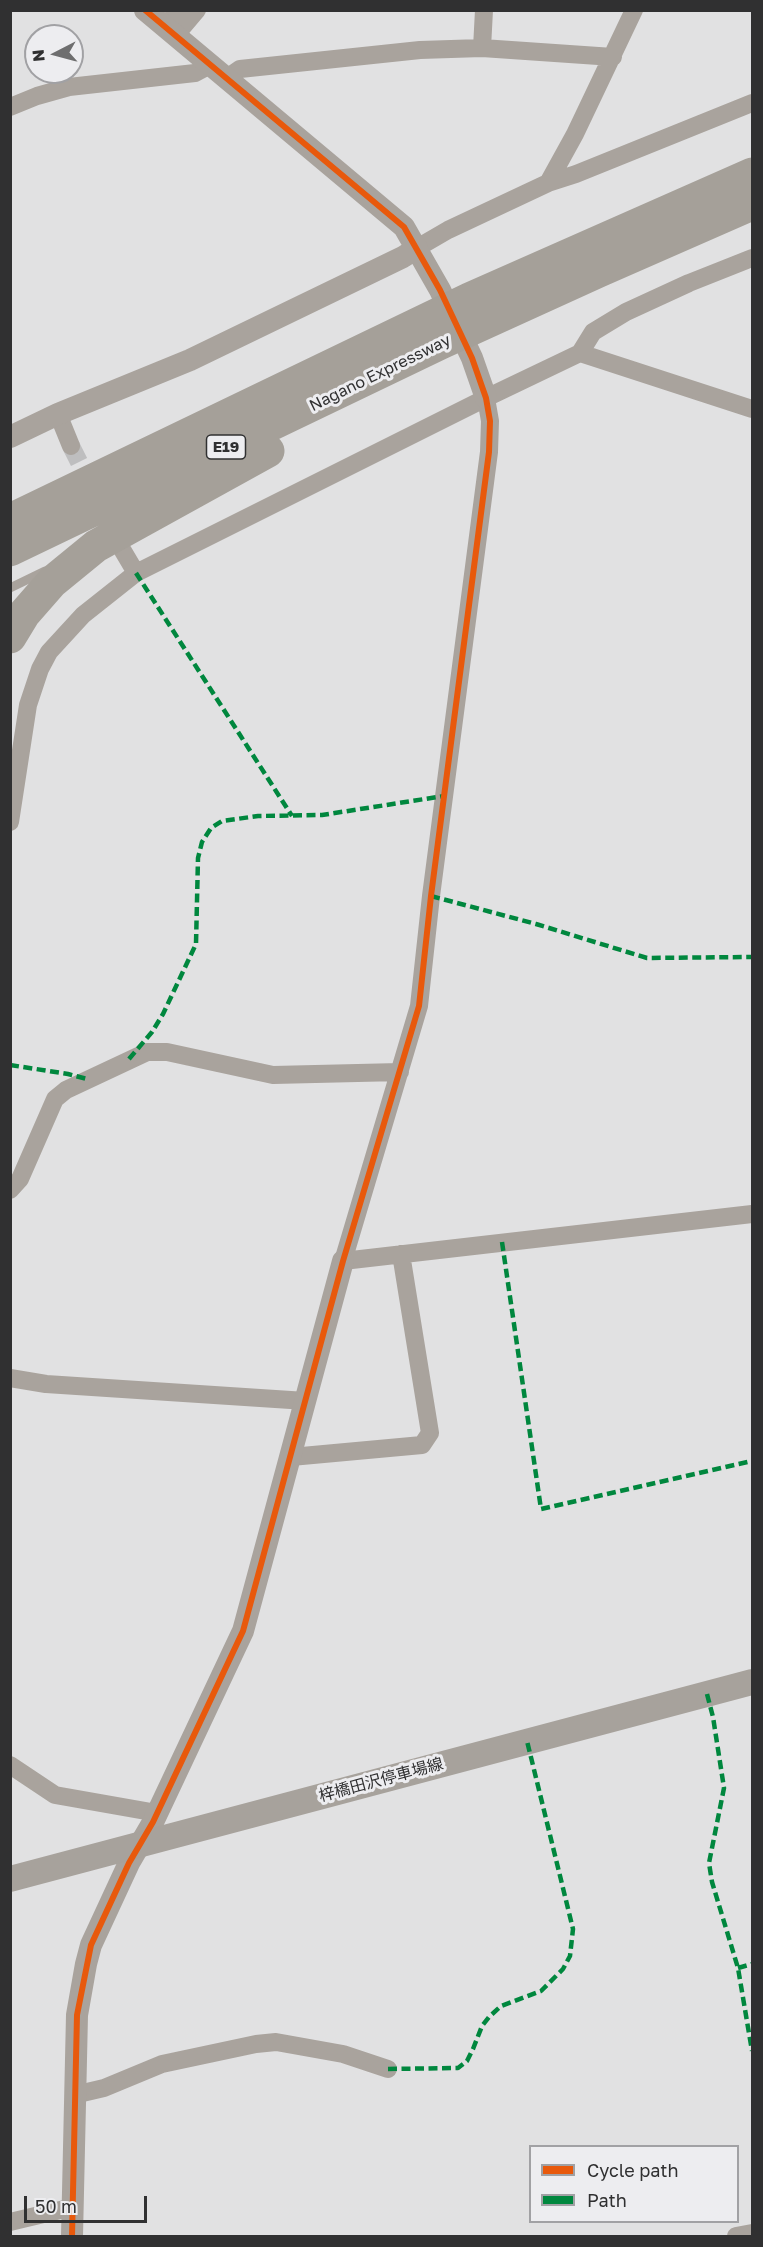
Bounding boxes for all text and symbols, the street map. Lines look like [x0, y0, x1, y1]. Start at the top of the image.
north arrow [24, 24, 84, 84]
text: N [28, 49, 49, 63]
street label: Nagano Expressway [306, 330, 454, 416]
road number: E19 [206, 435, 246, 459]
street label: 梓橋田沢停車場線 [317, 1754, 445, 1806]
legend [529, 2145, 739, 2223]
text: Cycle path [587, 2159, 679, 2181]
scale bar [27, 2184, 150, 2222]
text: Path [587, 2189, 627, 2211]
text: 50 m [35, 2195, 77, 2217]

